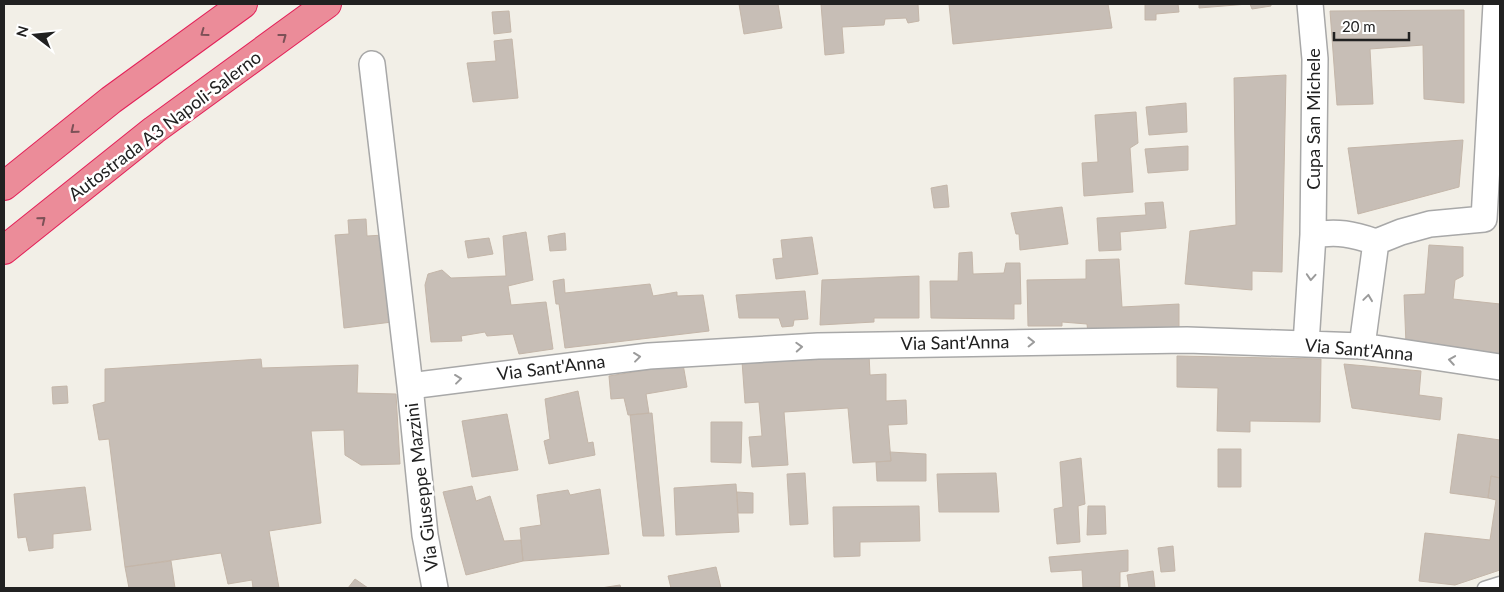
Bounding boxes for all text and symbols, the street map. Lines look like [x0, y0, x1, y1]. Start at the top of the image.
north arrow [10, 10, 60, 60]
scale bar [1334, 10, 1409, 42]
text: 20 m [1342, 17, 1376, 35]
text: N [12, 24, 32, 39]
one-way arrow [201, 27, 210, 35]
one-way arrow [277, 34, 287, 43]
street label: Autostrada A3 Napoli-Salerno [64, 46, 265, 205]
street label: Cupa San Michele [1302, 48, 1324, 190]
one-way arrow [70, 125, 79, 134]
one-way arrow [36, 217, 45, 225]
one-way arrow [1305, 273, 1316, 281]
one-way arrow [1362, 294, 1373, 302]
street label: Via Sant'Anna [900, 330, 1010, 354]
street label: Via Sant'Anna [1304, 333, 1414, 365]
one-way arrow [1028, 337, 1036, 347]
one-way arrow [795, 341, 803, 352]
street label: Via Sant'Anna [496, 349, 606, 385]
one-way arrow [633, 352, 641, 363]
one-way arrow [1448, 355, 1456, 366]
one-way arrow [454, 375, 462, 385]
street label: Via Giuseppe Mazzini [400, 402, 442, 573]

